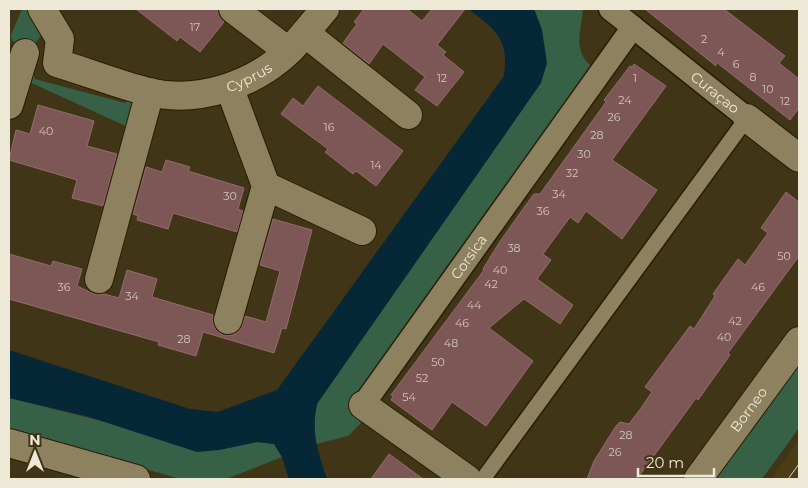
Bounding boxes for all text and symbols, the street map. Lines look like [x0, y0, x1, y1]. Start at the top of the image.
house number: 17 [190, 20, 200, 34]
house number: 2 [701, 32, 707, 46]
house number: 4 [717, 45, 725, 59]
house number: 6 [733, 57, 740, 71]
street label: Cyprus [224, 59, 276, 96]
street label: Curaçao [687, 68, 743, 118]
house number: 8 [749, 70, 757, 84]
house number: 12 [437, 71, 447, 85]
house number: 1 [633, 71, 637, 85]
house number: 10 [762, 82, 774, 96]
house number: 24 [618, 93, 632, 107]
house number: 12 [780, 94, 790, 108]
house number: 26 [608, 110, 621, 124]
house number: 16 [324, 120, 335, 134]
house number: 40 [39, 124, 53, 138]
house number: 28 [590, 128, 604, 142]
house number: 30 [577, 147, 591, 161]
house number: 14 [370, 158, 382, 172]
house number: 32 [566, 166, 578, 180]
house number: 34 [552, 187, 566, 201]
house number: 30 [223, 189, 237, 203]
house number: 36 [537, 204, 550, 218]
street label: Corsica [447, 231, 491, 283]
house number: 38 [507, 241, 521, 255]
house number: 50 [777, 249, 791, 263]
house number: 40 [493, 263, 507, 277]
house number: 42 [484, 277, 498, 291]
house number: 36 [58, 280, 71, 294]
house number: 46 [751, 280, 765, 294]
house number: 34 [125, 289, 139, 303]
house number: 44 [467, 298, 482, 312]
house number: 42 [728, 314, 742, 328]
house number: 46 [455, 316, 469, 330]
house number: 40 [717, 330, 731, 344]
house number: 28 [177, 332, 191, 346]
house number: 48 [444, 336, 458, 350]
house number: 50 [431, 355, 445, 369]
house number: 52 [416, 371, 428, 385]
street label: Borneo [726, 383, 771, 436]
house number: 54 [402, 390, 416, 404]
north arrow [10, 428, 60, 478]
house number: 28 [619, 428, 633, 442]
text: N [29, 431, 41, 449]
house number: 26 [609, 445, 622, 459]
scale bar [638, 446, 714, 478]
text: 20 m [646, 453, 684, 472]

